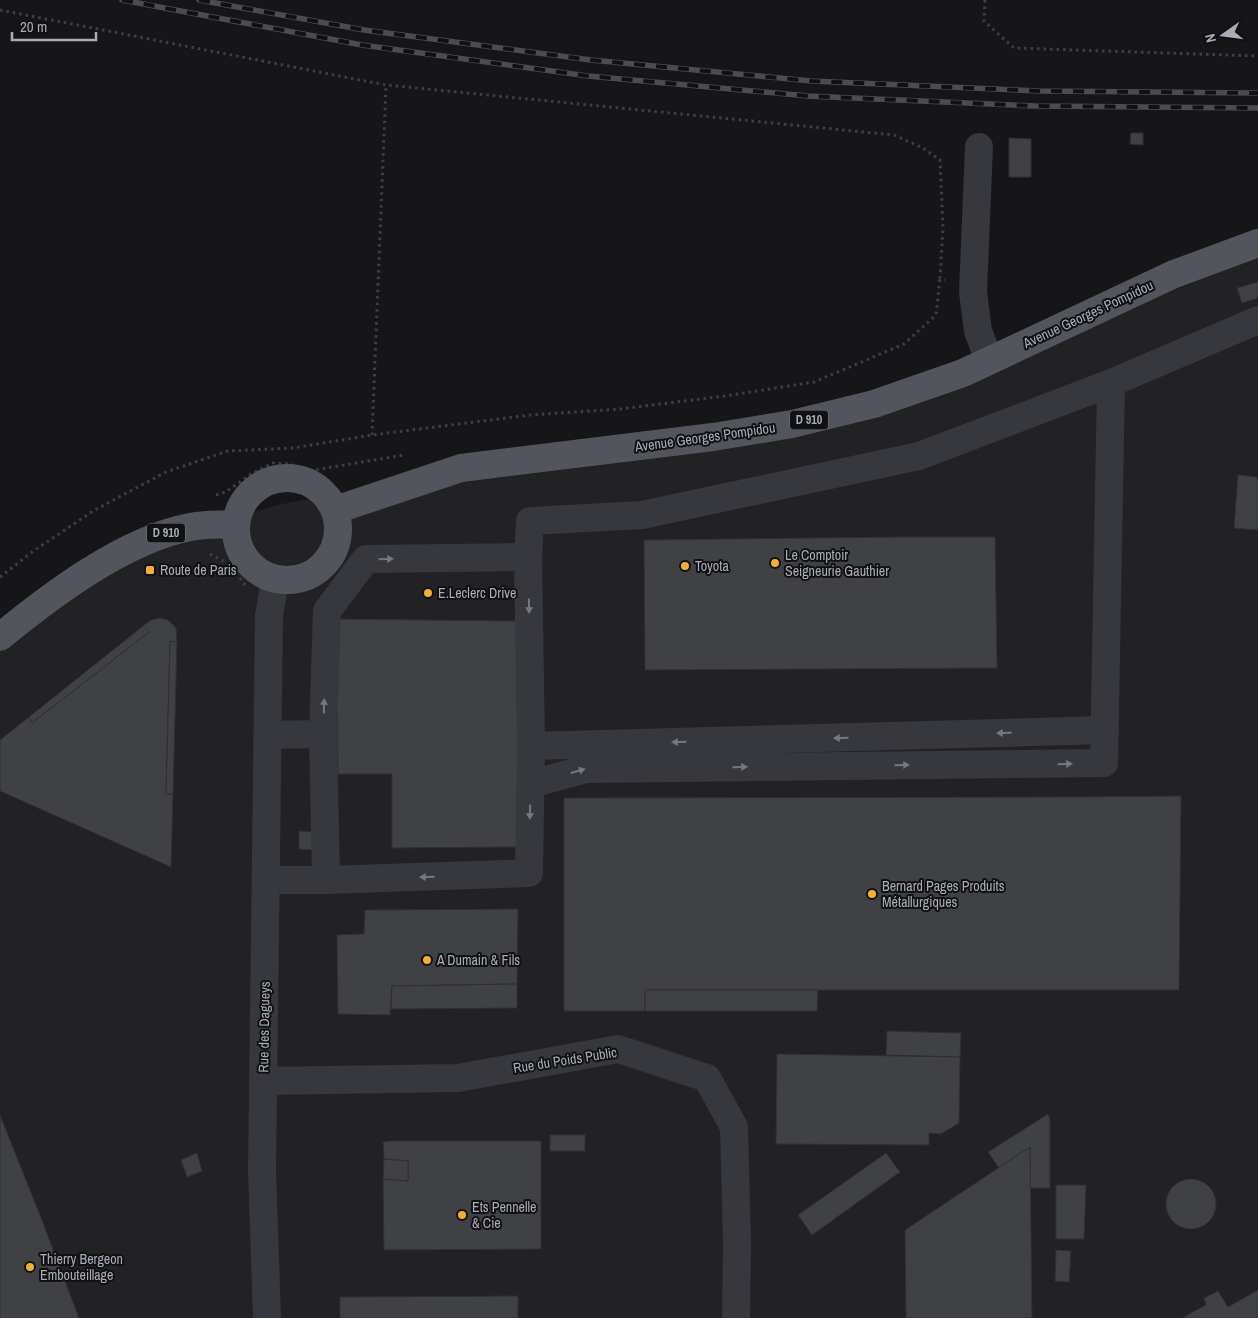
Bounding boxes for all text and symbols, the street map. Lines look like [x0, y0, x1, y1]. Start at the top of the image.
scale bar [12, 10, 96, 42]
north arrow [1198, 10, 1248, 60]
text: 20 m [20, 16, 47, 37]
text: N [1201, 32, 1220, 44]
street label: Avenue Georges Pompidou [1019, 276, 1156, 352]
road number: D 910 [790, 410, 828, 430]
street label: Avenue Georges Pompidou [633, 418, 776, 456]
road number: D 910 [147, 524, 185, 542]
place label: Le Comptoir Seigneurie Gauthier [785, 546, 889, 580]
one-way arrow [378, 555, 394, 563]
place label: Toyota [695, 557, 729, 575]
marker: Le Comptoir Seigneurie Gauthier [769, 557, 781, 569]
marker: Toyota [679, 560, 691, 572]
place label: Route de Paris [160, 561, 237, 579]
marker: Route de Paris [144, 564, 156, 576]
place label: E.Leclerc Drive [438, 584, 516, 602]
marker: E.Leclerc Drive [422, 587, 434, 599]
one-way arrow [525, 598, 533, 614]
one-way arrow [321, 698, 329, 714]
one-way arrow [996, 729, 1012, 737]
one-way arrow [833, 734, 849, 742]
one-way arrow [671, 738, 687, 746]
one-way arrow [1057, 760, 1073, 768]
one-way arrow [894, 761, 910, 769]
one-way arrow [732, 763, 748, 771]
one-way arrow [570, 767, 585, 775]
one-way arrow [526, 805, 534, 821]
one-way arrow [418, 873, 434, 881]
place label: Bernard Pages Produits Métallurgiques [882, 877, 1005, 911]
marker: Bernard Pages Produits Métallurgiques [866, 888, 878, 900]
place label: A Dumain & Fils [436, 951, 520, 969]
marker: A Dumain & Fils [421, 954, 433, 966]
street label: Rue des Dagueys [254, 981, 274, 1073]
street label: Rue du Poids Public [512, 1043, 618, 1077]
place label: Ets Pennelle & Cie [472, 1198, 536, 1232]
marker: Ets Pennelle & Cie [456, 1209, 468, 1221]
place label: Thierry Bergeon Embouteillage [40, 1250, 123, 1284]
marker: Thierry Bergeon Embouteillage [24, 1261, 36, 1273]

